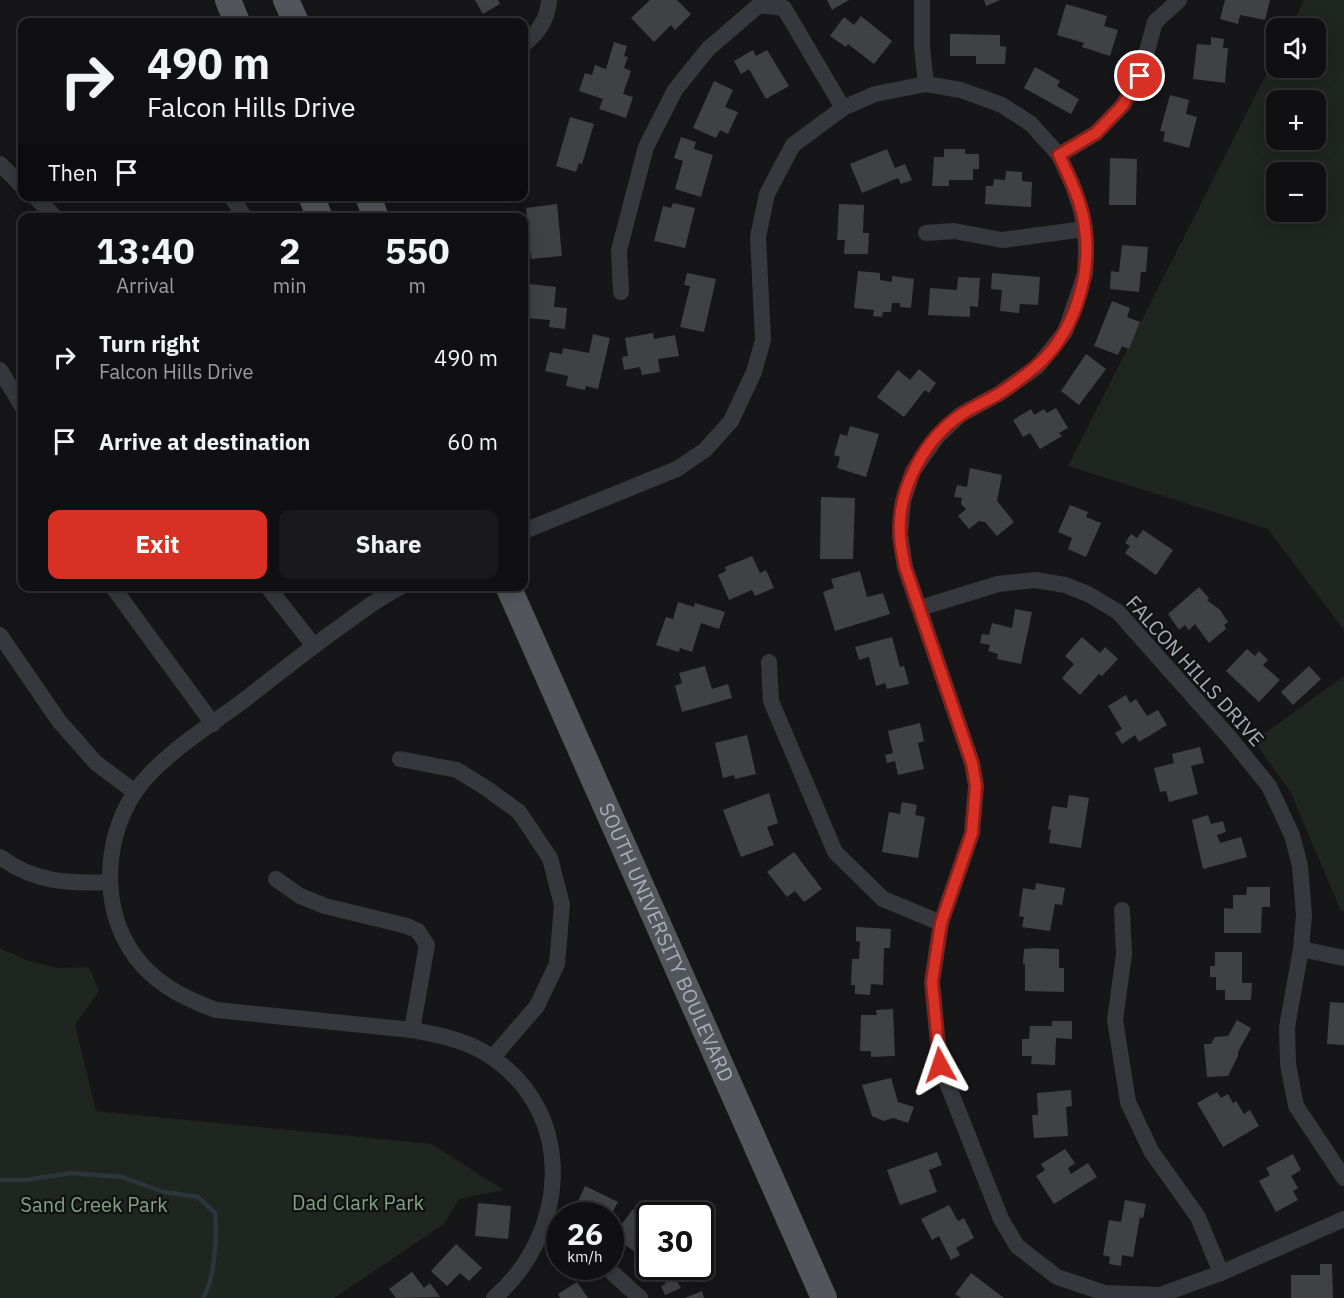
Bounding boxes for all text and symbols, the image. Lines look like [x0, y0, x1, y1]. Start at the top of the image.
map controls [1266, 18, 1326, 222]
button: sound [1266, 18, 1326, 78]
text: 490 m [147, 36, 270, 91]
icon: right [48, 42, 126, 120]
pin [1114, 50, 1165, 101]
icon: arrive [1123, 59, 1156, 92]
text: Falcon Hills Drive [147, 89, 356, 124]
button: + [1266, 90, 1326, 150]
icon: arrive [110, 156, 143, 189]
text: Then [48, 158, 98, 187]
button: − [1266, 162, 1326, 222]
text: 13:40 [96, 227, 195, 274]
text: 2 [279, 227, 301, 274]
text: 550 [385, 227, 450, 274]
text: Arrival [116, 272, 175, 299]
text: min [273, 272, 307, 299]
text: m [409, 272, 426, 299]
text: Turn right [99, 329, 200, 358]
icon: right [48, 341, 81, 374]
text: 490 m [434, 343, 498, 372]
text: Falcon Hills Drive [99, 358, 254, 385]
icon: arrive [48, 425, 81, 458]
text: Arrive at destination [99, 427, 310, 456]
text: 60 m [447, 427, 498, 456]
button: Exit [48, 510, 267, 579]
button: Share [279, 510, 498, 579]
street label: FALCON HILLS DRIVE [1120, 589, 1270, 752]
street label: SOUTH UNIVERSITY BOULEVARD [593, 799, 740, 1086]
position arrow [908, 1033, 972, 1097]
park label: Dad Clark Park [292, 1189, 424, 1216]
park label: Sand Creek Park [20, 1191, 168, 1218]
speed limit sign: 30 [636, 1202, 714, 1280]
text: 26 [567, 1214, 603, 1253]
text: km/h [567, 1247, 603, 1266]

